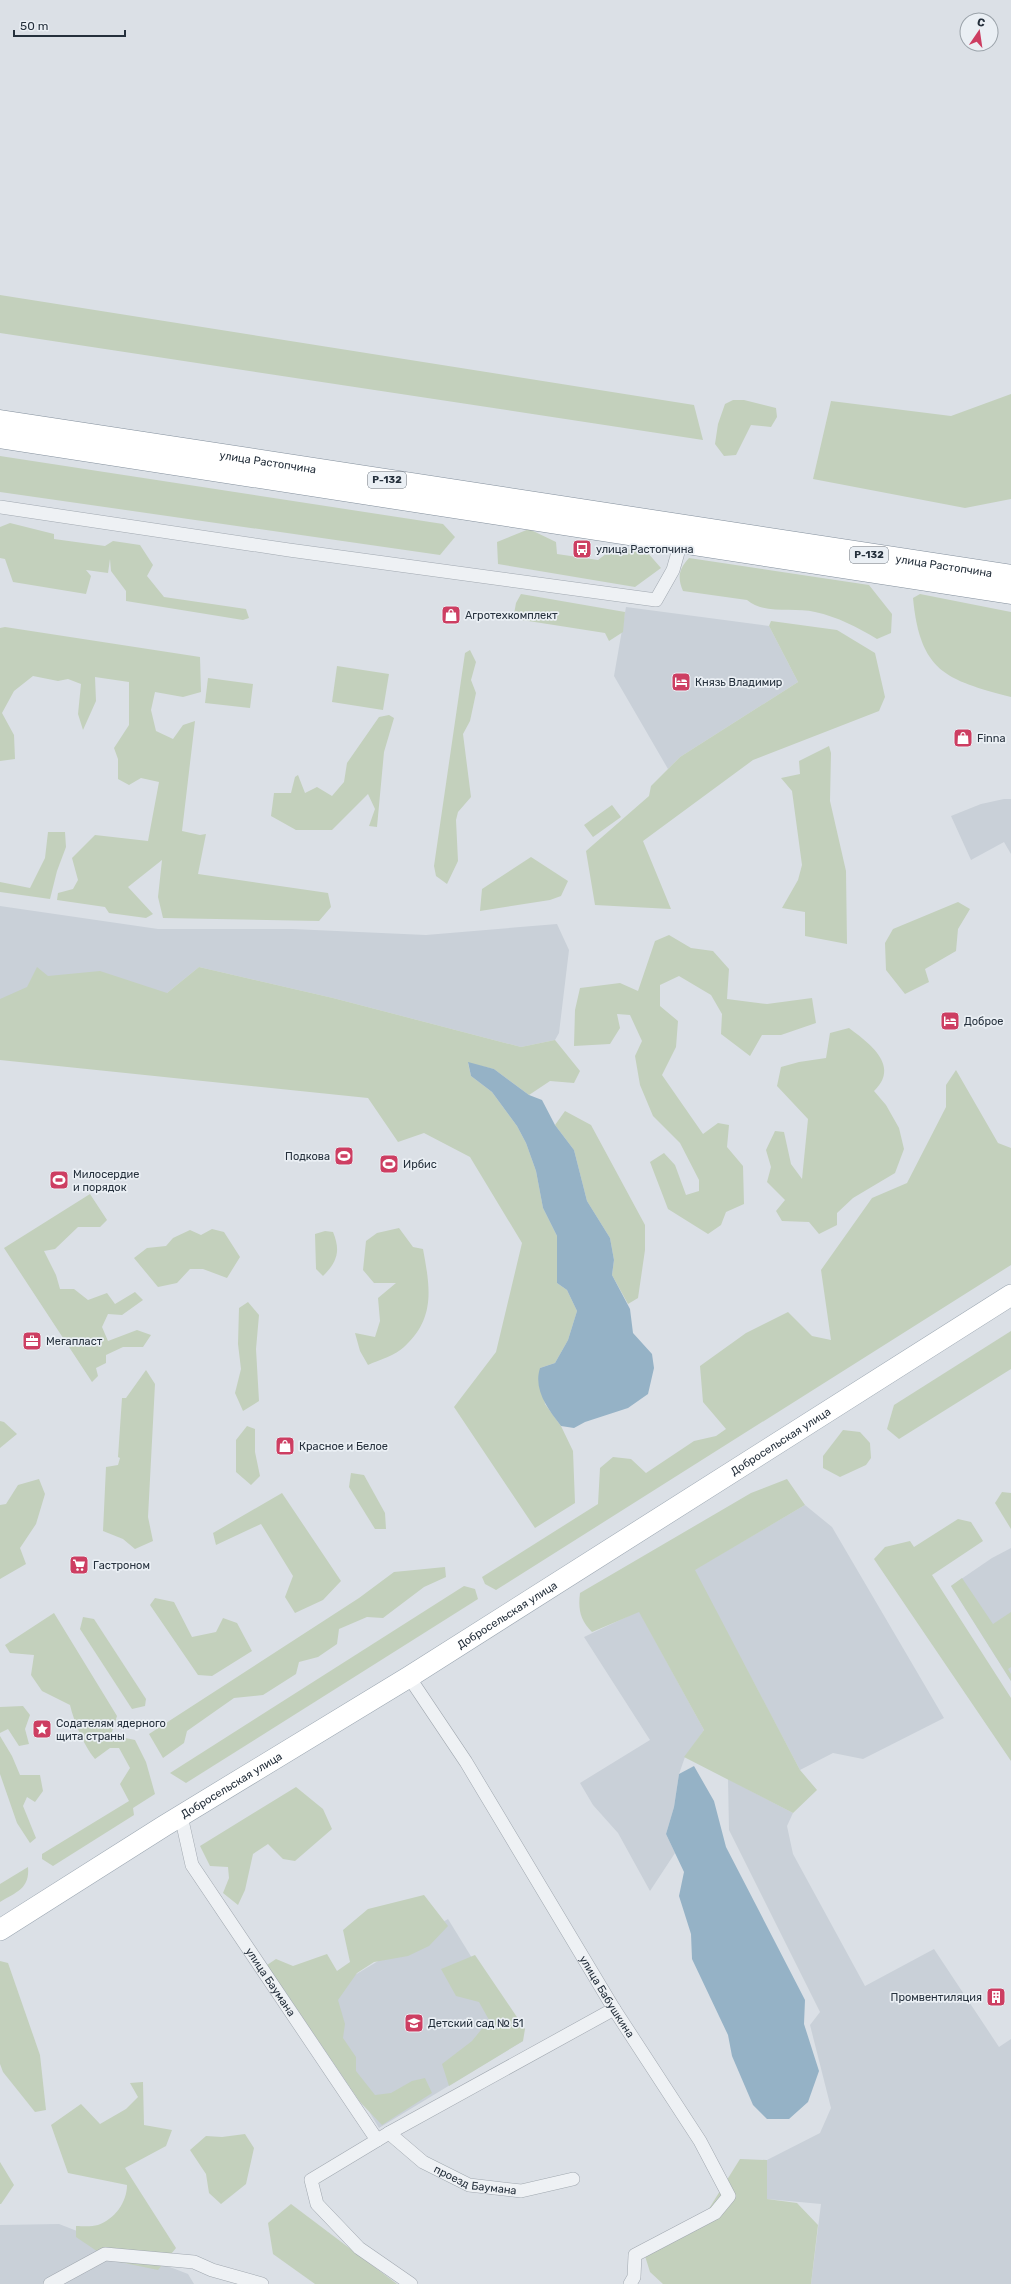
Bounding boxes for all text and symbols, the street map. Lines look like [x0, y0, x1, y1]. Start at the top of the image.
scale bar [14, 12, 125, 38]
north arrow [959, 12, 999, 52]
text: С [976, 16, 987, 30]
text: 50 m [20, 19, 48, 33]
street label: улица Растопчина [219, 448, 317, 476]
road number: Р-132 [368, 472, 406, 488]
bus stop icon: улица Растопчина [571, 538, 593, 560]
place label: улица Растопчина [596, 543, 694, 556]
road number: Р-132 [850, 547, 888, 563]
street label: улица Растопчина [895, 552, 993, 580]
shop icon: Агротехкомплект [440, 604, 462, 626]
place label: Агротехкомплект [465, 609, 558, 622]
hotel icon: Князь Владимир [670, 671, 692, 693]
place label: Князь Владимир [695, 676, 782, 689]
shop icon: Finna [952, 727, 974, 749]
place label: Finna [977, 732, 1006, 745]
hotel icon: Доброе [939, 1010, 961, 1032]
place label: Доброе [964, 1015, 1004, 1028]
sports icon: Подкова [333, 1145, 355, 1167]
place label: Подкова [285, 1150, 330, 1163]
sports icon: Ирбис [378, 1153, 400, 1175]
place label: Ирбис [403, 1158, 437, 1171]
place label: Милосердие и порядок [73, 1168, 139, 1194]
sports icon: Милосердие и порядок [48, 1169, 70, 1191]
office icon: Мегапласт [21, 1330, 43, 1352]
place label: Мегапласт [46, 1335, 103, 1348]
street label: Добросельская улица [728, 1405, 833, 1478]
shop icon: Красное и Белое [274, 1435, 296, 1457]
place label: Красное и Белое [299, 1440, 388, 1453]
supermarket icon: Гастроном [68, 1554, 90, 1576]
place label: Гастроном [93, 1559, 150, 1572]
street label: Добросельская улица [455, 1578, 559, 1651]
place label: Содателям ядерного щита страны [56, 1717, 166, 1743]
place icon: Содателям ядерного щита страны [31, 1718, 53, 1740]
street label: Добросельская улица [178, 1749, 284, 1821]
street label: улица Баумана [243, 1945, 298, 2019]
street label: улица Бабушкина [577, 1953, 637, 2040]
building icon: Промвентиляция [985, 1986, 1007, 2008]
place label: Промвентиляция [891, 1991, 982, 2004]
school or university icon: Детский сад № 51 [403, 2012, 425, 2034]
place label: Детский сад № 51 [428, 2017, 524, 2030]
street label: проезд Баумана [432, 2162, 517, 2197]

